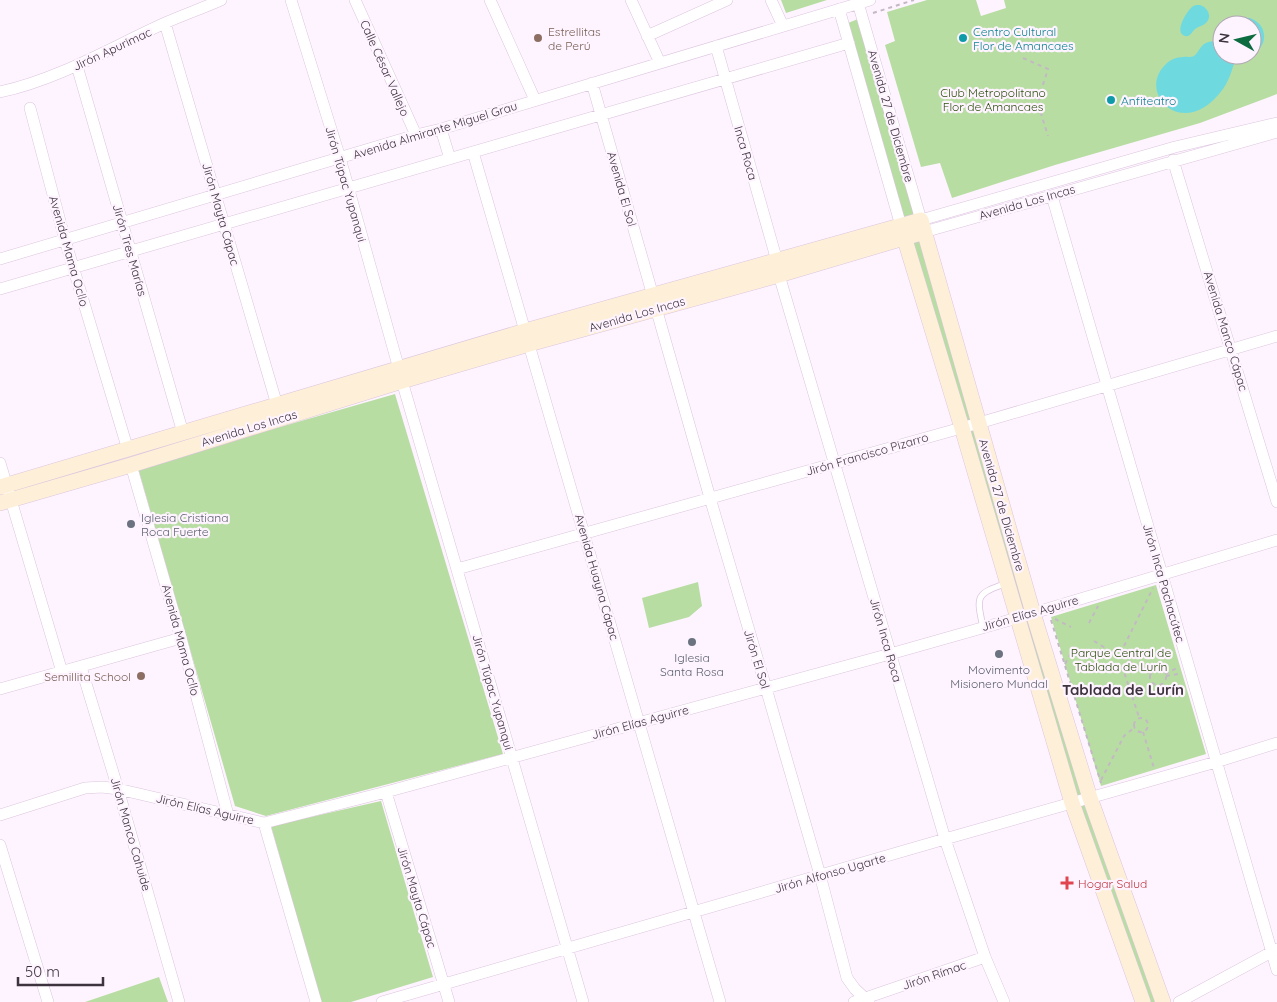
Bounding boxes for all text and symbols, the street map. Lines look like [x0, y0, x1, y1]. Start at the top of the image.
north arrow [1212, 15, 1262, 65]
street label: Calle César Vallejo [357, 18, 413, 118]
street label: Jirón Apurimac [70, 24, 154, 74]
place label: Estrellitas de Perú [548, 24, 601, 53]
place label: Centro Cultural Flor de Amancaes [973, 24, 1074, 53]
marker: Estrellitas de Perú [532, 32, 544, 44]
marker: Centro Cultural Flor de Amancaes [957, 32, 969, 44]
text: N [1214, 32, 1234, 45]
street label: Avenida 27 de Diciembre [865, 48, 917, 184]
park label: Club Metropolitano Flor de Amancaes [940, 85, 1046, 114]
place label: Anfiteatro [1121, 93, 1176, 108]
marker: Anfiteatro [1105, 94, 1117, 106]
street label: Avenida Almirante Miguel Grau [351, 98, 519, 162]
street label: Jirón Túpac Yupanqui [322, 124, 370, 244]
street label: Inca Roca [731, 124, 761, 182]
street label: Avenida El Sol [604, 150, 640, 228]
street label: Jirón Mayta Cápac [199, 161, 243, 267]
street label: Avenida Los Incas [977, 181, 1077, 223]
street label: Avenida Mama Ocllo [46, 194, 92, 308]
street label: Jirón Tres Marías [110, 202, 150, 298]
street label: Avenida Manco Cápac [1201, 269, 1251, 393]
street label: Avenida Los Incas [587, 293, 687, 335]
street label: Avenida Los Incas [199, 406, 299, 450]
street label: Jirón Francisco Pizarro [804, 429, 930, 479]
street label: Avenida 27 de Diciembre [976, 437, 1028, 573]
place label: Iglesia Cristiana Roca Fuerte [141, 510, 228, 539]
street label: Avenida Huayna Cápac [572, 512, 622, 642]
marker: Iglesia Cristiana Roca Fuerte [125, 518, 137, 530]
street label: Jirón Inca Pachacútec [1140, 522, 1188, 644]
street label: Avenida Mama Ocllo [159, 583, 203, 697]
street label: Jirón Elías Aguirre [980, 592, 1080, 634]
street label: Jirón Inca Roca [867, 596, 905, 684]
street label: Jirón El Sol [741, 628, 773, 690]
street label: Jirón Túpac Yupanqui [469, 632, 517, 752]
marker: Iglesia Santa Rosa [686, 636, 698, 648]
park label: Parque Central de Tablada de Lurín [1071, 645, 1171, 674]
marker: Movimento Misionero Mundal [993, 648, 1005, 660]
place label: Iglesia Santa Rosa [660, 650, 724, 679]
place label: Movimento Misionero Mundal [950, 662, 1048, 691]
place label: Semillita School [44, 669, 131, 684]
marker: Semillita School [135, 670, 147, 682]
district label: Tablada de Lurín [1062, 680, 1184, 699]
street label: Jirón Elías Aguirre [590, 702, 691, 742]
street label: Jirón Manco Cahuide [108, 775, 154, 893]
street label: Jirón Elías Aguirre [155, 790, 256, 828]
street label: Jirón Mayta Cápac [394, 844, 440, 950]
street label: Jirón Alfonso Ugarte [773, 850, 887, 896]
marker: Hogar Salud [1060, 876, 1074, 890]
place label: Hogar Salud [1078, 876, 1147, 891]
scale bar [18, 954, 102, 986]
street label: Jirón Rímac [900, 957, 968, 993]
text: 50 m [25, 962, 60, 981]

